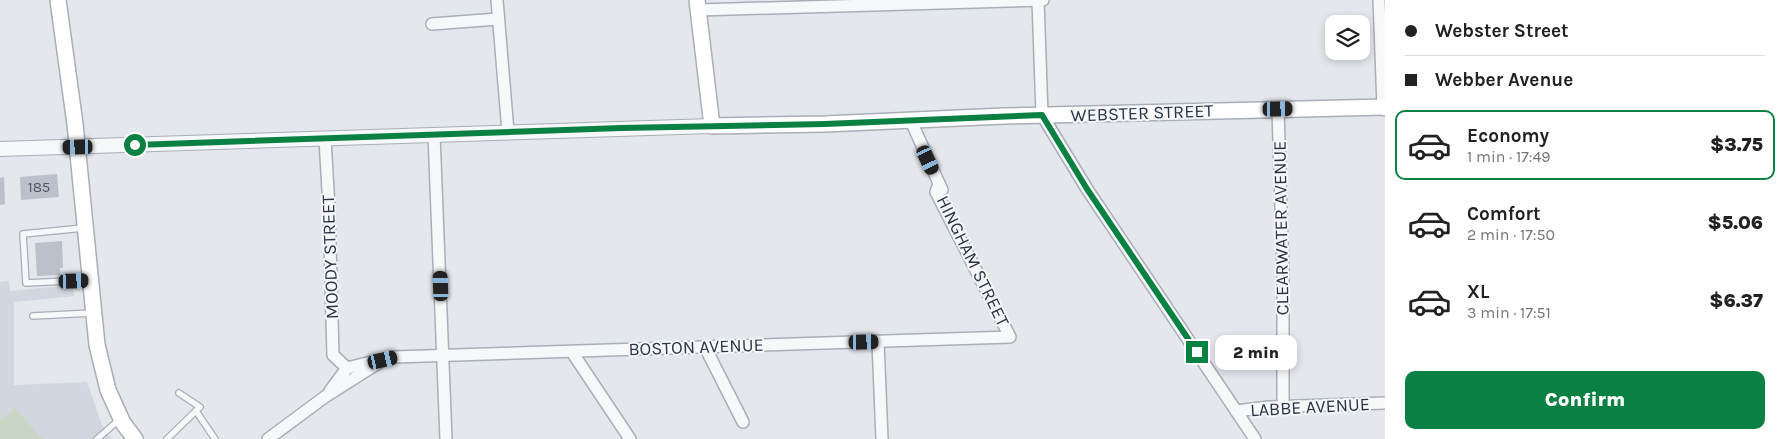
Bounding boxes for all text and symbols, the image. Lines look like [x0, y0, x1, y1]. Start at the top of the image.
map controls [1325, 15, 1370, 60]
button: layers [1325, 15, 1370, 60]
text: Webster Street [1435, 20, 1569, 42]
text: Webber Avenue [1435, 69, 1573, 91]
street label: WEBSTER STREET [1070, 100, 1214, 126]
car [1262, 101, 1293, 117]
icon: car [1407, 123, 1452, 168]
text: Economy [1467, 125, 1549, 147]
route start [124, 134, 146, 156]
text: $3.75 [1710, 134, 1763, 156]
car [62, 139, 93, 155]
street label: CLEARWATER AVENUE [1268, 140, 1294, 316]
car [914, 143, 941, 177]
text: 1 min · 17:49 [1467, 147, 1551, 166]
house number: 185 [28, 178, 50, 196]
street label: HINGHAM STREET [932, 192, 1014, 330]
street label: MOODY STREET [317, 195, 343, 319]
icon: car [1407, 201, 1452, 246]
text: Comfort [1467, 203, 1541, 225]
text: $5.06 [1708, 212, 1763, 234]
text: 2 min · 17:50 [1467, 225, 1555, 244]
car [432, 271, 449, 301]
car [58, 273, 89, 289]
icon: car [1407, 279, 1452, 324]
text: XL [1467, 281, 1489, 303]
text: $6.37 [1709, 290, 1763, 312]
text: 3 min · 17:51 [1467, 303, 1551, 322]
street label: BOSTON AVENUE [628, 334, 764, 360]
car [848, 334, 879, 350]
callout: 2 min [1214, 334, 1297, 370]
route end [1186, 341, 1208, 363]
text: 2 min [1233, 343, 1279, 362]
car [366, 349, 399, 371]
button: Confirm [1405, 371, 1765, 429]
street label: LABBE AVENUE [1250, 393, 1370, 421]

